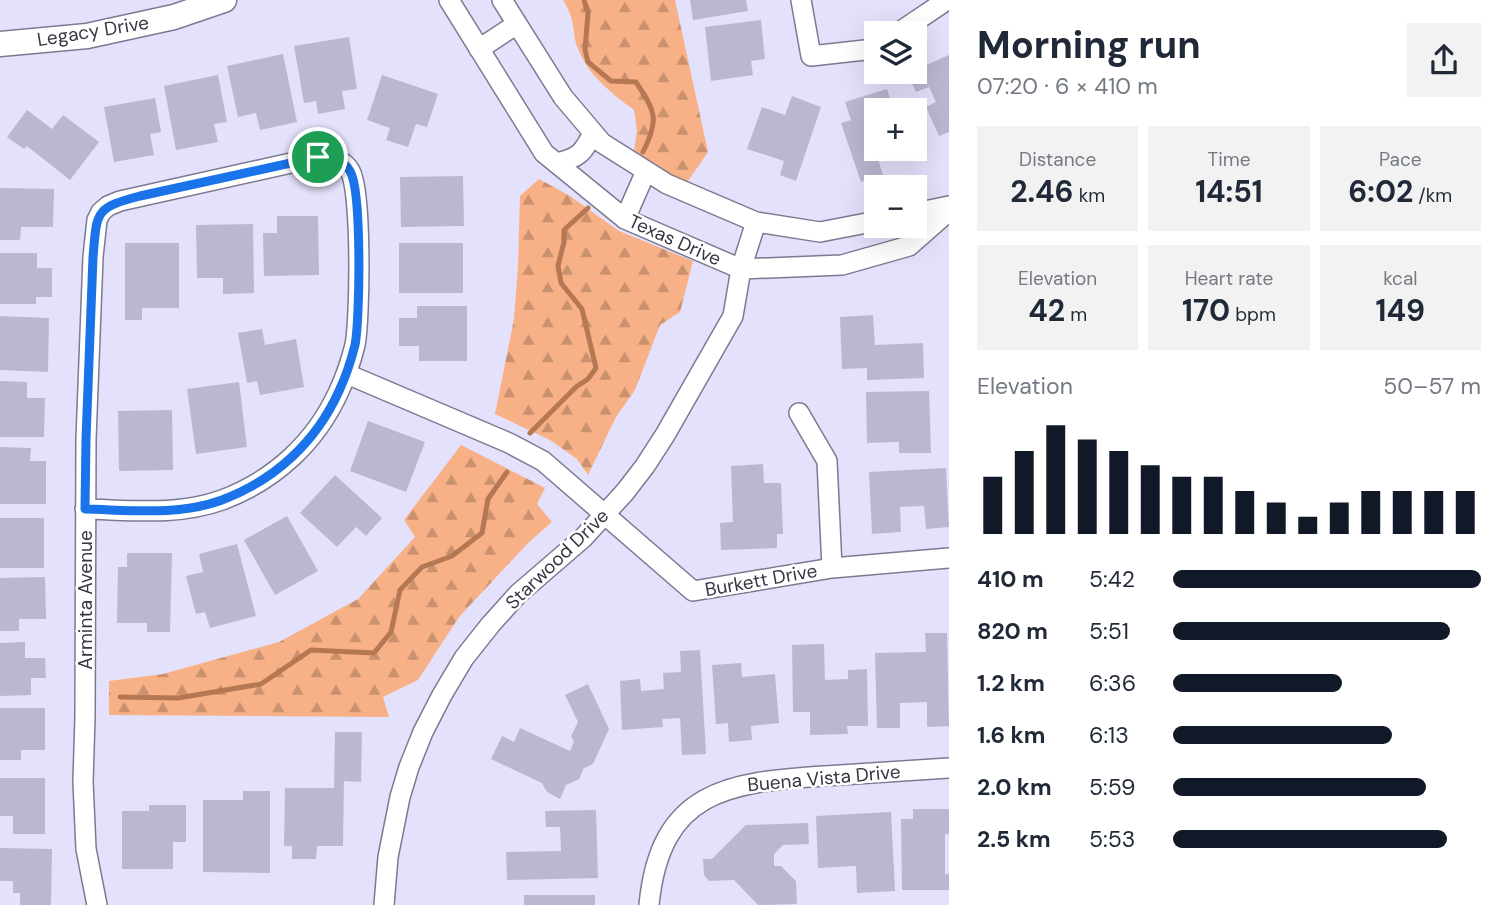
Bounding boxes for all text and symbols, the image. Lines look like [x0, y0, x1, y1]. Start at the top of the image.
street label: Legacy Drive [35, 10, 151, 52]
text: Morning run [977, 20, 1201, 70]
map controls [864, 21, 927, 238]
button: layers [864, 21, 927, 84]
button: share [1407, 23, 1481, 97]
text: 07:20 · 6 × 410 m [977, 71, 1158, 101]
button: + [864, 98, 927, 161]
pin [288, 127, 348, 187]
icon: arrive [299, 138, 337, 176]
text: Distance [1019, 147, 1096, 172]
text: Time [1208, 147, 1250, 172]
text: Pace [1379, 147, 1422, 172]
text: 2.46 [1010, 172, 1074, 211]
text: 14:51 [1195, 172, 1263, 211]
text: 6:02 [1348, 172, 1413, 211]
button: − [864, 175, 927, 238]
text: km [1074, 183, 1105, 208]
text: /km [1413, 183, 1452, 208]
street label: Texas Drive [625, 209, 725, 271]
text: Elevation [1018, 266, 1097, 291]
text: Heart rate [1185, 266, 1273, 291]
text: kcal [1383, 266, 1417, 291]
text: 42 [1028, 291, 1065, 330]
text: 170 [1182, 291, 1230, 330]
text: 149 [1376, 291, 1425, 330]
text: m [1065, 302, 1087, 327]
text: bpm [1230, 302, 1276, 327]
text: Elevation [977, 371, 1073, 401]
text: 50–57 m [1383, 371, 1481, 401]
street label: Starwood Drive [500, 503, 614, 615]
street label: Arminta Avenue [73, 530, 98, 670]
street label: Burkett Drive [703, 558, 819, 602]
text: 410 m [977, 564, 1044, 594]
text: 5:42 [1089, 564, 1135, 594]
text: 820 m [977, 616, 1048, 646]
text: 5:51 [1089, 616, 1129, 646]
text: 1.2 km [977, 668, 1045, 698]
text: 6:36 [1089, 668, 1136, 698]
text: 1.6 km [977, 720, 1045, 750]
text: 6:13 [1089, 720, 1129, 750]
street label: Buena Vista Drive [746, 759, 902, 797]
text: 2.0 km [977, 772, 1052, 802]
text: 5:59 [1089, 772, 1135, 802]
text: 2.5 km [977, 824, 1051, 854]
text: 5:53 [1089, 824, 1135, 854]

